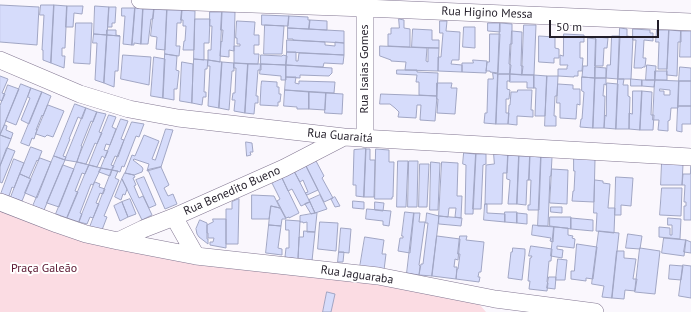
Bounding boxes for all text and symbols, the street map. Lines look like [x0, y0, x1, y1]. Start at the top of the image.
street label: Rua Higino Messa [441, 4, 533, 22]
scale bar [551, 12, 661, 38]
text: 50 m [556, 19, 582, 34]
street label: Rua Isaias Gomes [358, 24, 372, 114]
street label: Rua Guaraitá [307, 126, 373, 146]
street label: Rua Benedito Bueno [181, 163, 283, 219]
park label: Praça Galeão [11, 262, 77, 276]
street label: Rua Jaguaraba [320, 263, 394, 287]

